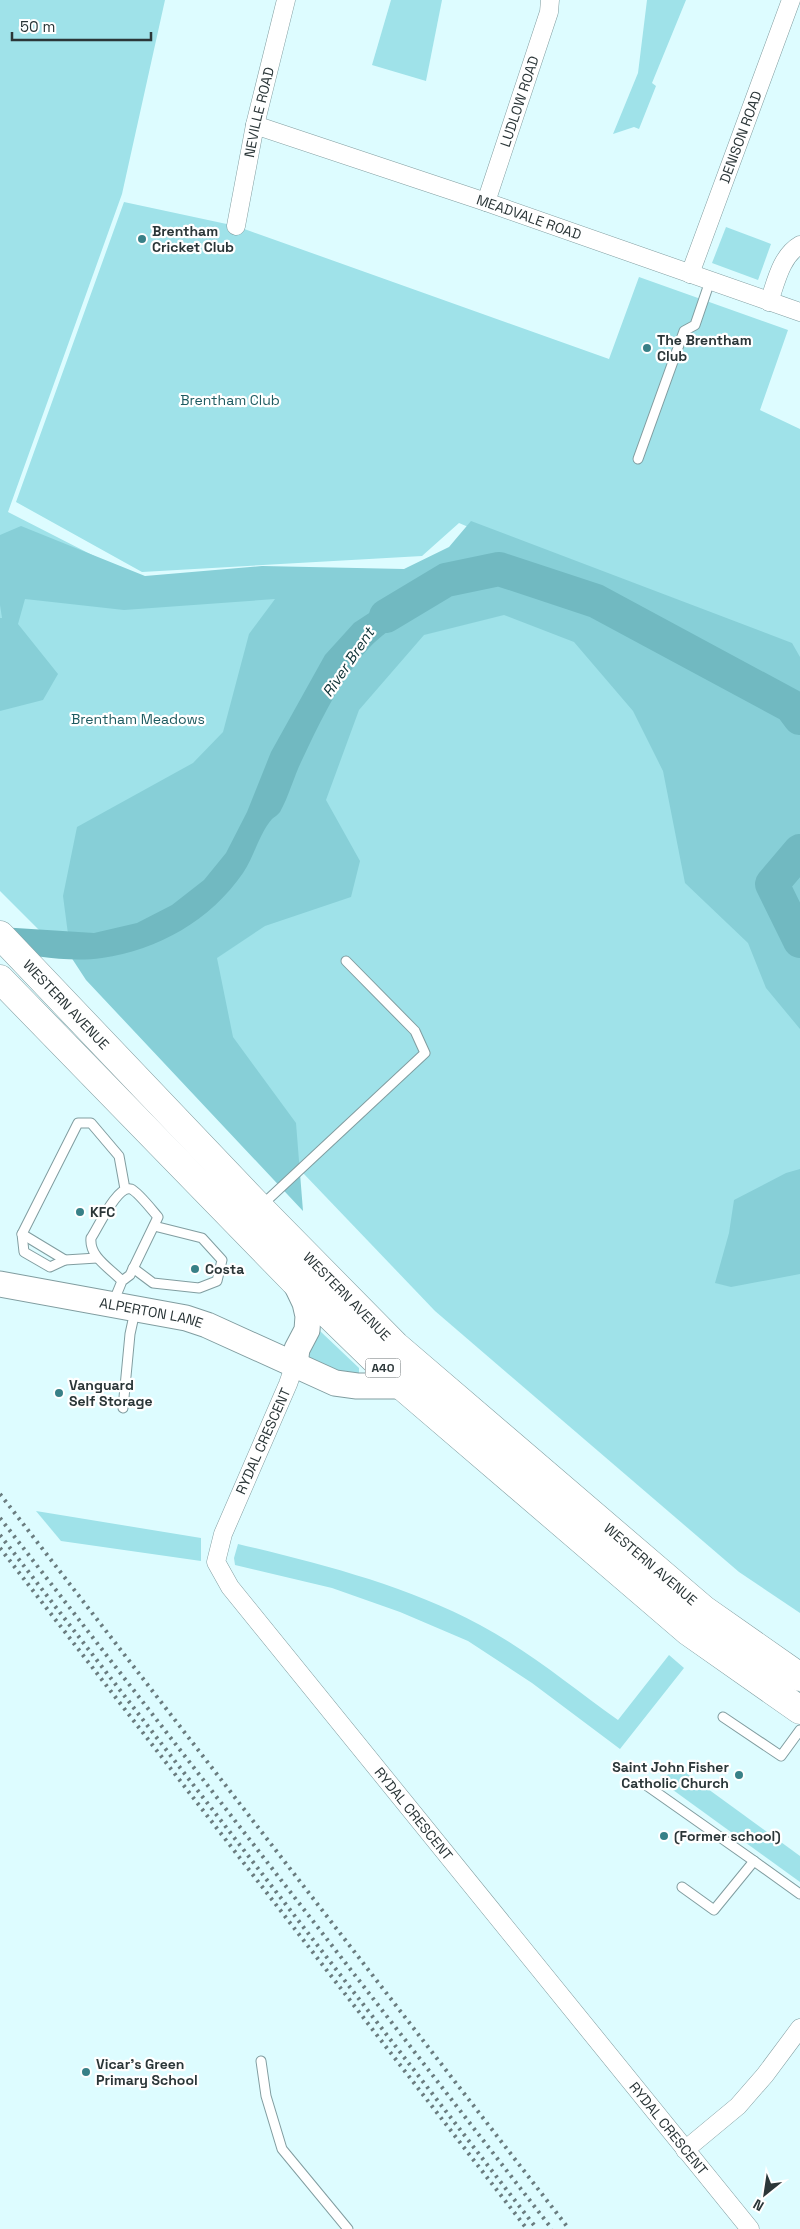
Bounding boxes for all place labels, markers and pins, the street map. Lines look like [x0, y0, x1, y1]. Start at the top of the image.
place label: Brentham Cricket Club [152, 222, 234, 256]
marker: Brentham Cricket Club [136, 233, 148, 245]
place label: The Brentham Club [657, 331, 752, 365]
marker: The Brentham Club [641, 342, 653, 354]
place label: KFC [90, 1203, 115, 1221]
marker: KFC [74, 1206, 86, 1218]
place label: Costa [205, 1260, 244, 1278]
marker: Costa [189, 1263, 201, 1275]
place label: Vanguard Self Storage [69, 1376, 152, 1410]
marker: Vanguard Self Storage [53, 1387, 65, 1399]
place label: Saint John Fisher Catholic Church [612, 1758, 729, 1792]
marker: Saint John Fisher Catholic Church [733, 1769, 745, 1781]
place label: (Former school) [674, 1827, 781, 1845]
marker: (Former school) [658, 1830, 670, 1842]
place label: Vicar's Green Primary School [96, 2055, 198, 2089]
marker: Vicar's Green Primary School [80, 2066, 92, 2078]

